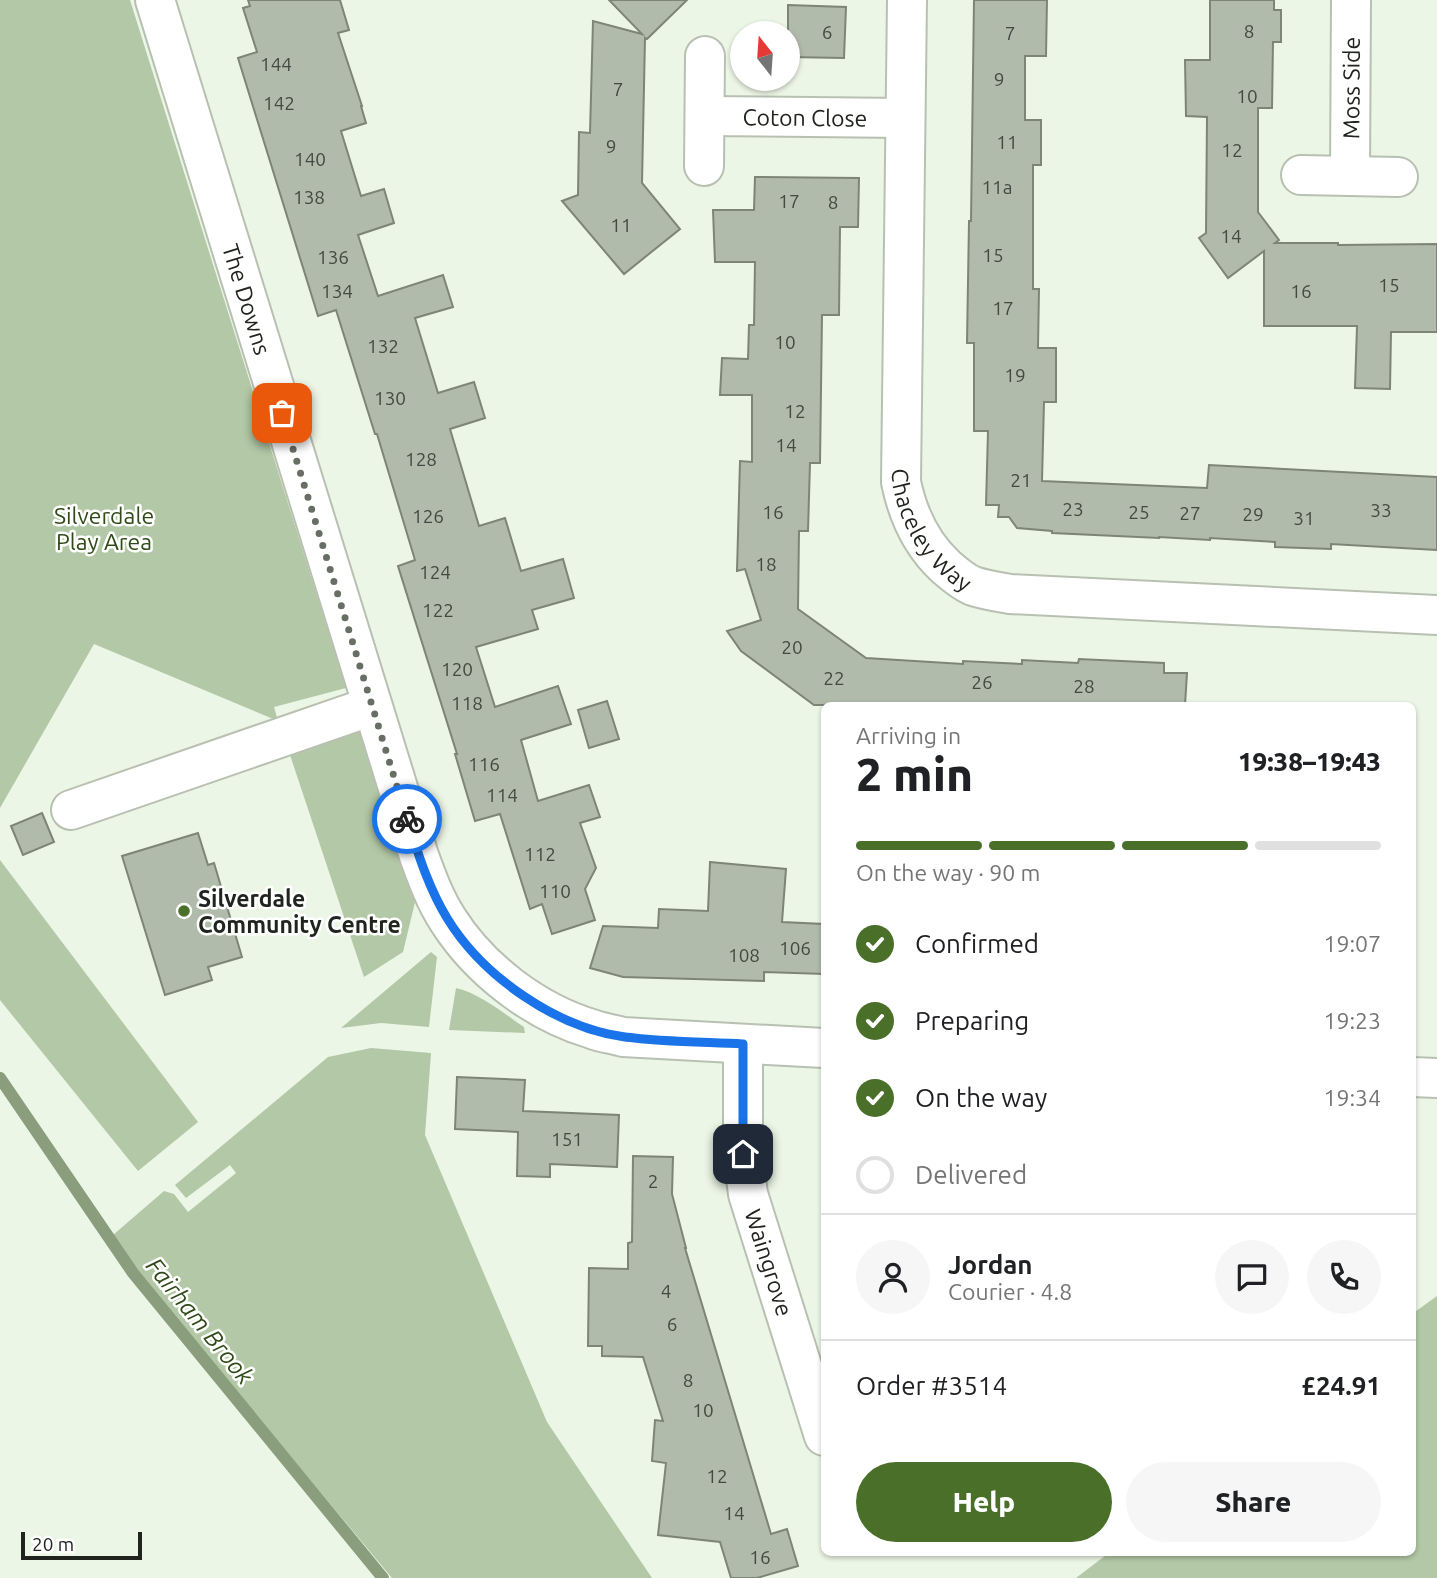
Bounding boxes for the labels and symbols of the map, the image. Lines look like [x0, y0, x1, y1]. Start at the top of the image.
house number: 8 [1244, 20, 1254, 42]
north arrow [730, 21, 800, 91]
house number: 6 [822, 21, 832, 43]
house number: 7 [1005, 22, 1015, 44]
street label: Moss Side [1338, 37, 1363, 139]
house number: 144 [260, 53, 292, 75]
house number: 9 [994, 68, 1004, 90]
house number: 7 [613, 78, 623, 100]
house number: 10 [1236, 85, 1258, 107]
house number: 142 [263, 92, 295, 114]
street label: Coton Close [743, 104, 867, 130]
house number: 11 [996, 131, 1018, 153]
house number: 9 [606, 135, 616, 157]
house number: 12 [1221, 139, 1243, 161]
house number: 140 [294, 148, 326, 170]
house number: 11a [981, 176, 1013, 198]
house number: 138 [293, 186, 325, 208]
house number: 17 [778, 190, 800, 212]
house number: 8 [828, 191, 838, 213]
house number: 11 [610, 214, 632, 236]
house number: 14 [1220, 225, 1242, 247]
street label: The Downs [218, 241, 276, 358]
house number: 15 [982, 244, 1004, 266]
house number: 136 [317, 246, 349, 268]
house number: 15 [1378, 274, 1400, 296]
house number: 134 [321, 280, 353, 302]
house number: 16 [1290, 280, 1312, 302]
house number: 17 [992, 297, 1014, 319]
house number: 10 [774, 331, 796, 353]
house number: 132 [367, 335, 399, 357]
house number: 19 [1004, 364, 1026, 386]
pin [252, 383, 312, 443]
house number: 130 [374, 387, 406, 409]
house number: 12 [784, 400, 806, 422]
house number: 14 [775, 434, 797, 456]
house number: 128 [405, 448, 437, 470]
street label: Chaceley Way [888, 468, 976, 595]
house number: 21 [1010, 469, 1032, 491]
house number: 23 [1062, 498, 1084, 520]
house number: 33 [1370, 499, 1392, 521]
house number: 16 [762, 501, 784, 523]
house number: 25 [1128, 501, 1150, 523]
house number: 27 [1179, 502, 1201, 524]
park label: Silverdale Play Area [54, 503, 154, 554]
house number: 29 [1242, 503, 1264, 525]
house number: 126 [412, 505, 444, 527]
house number: 31 [1293, 507, 1315, 529]
house number: 18 [755, 553, 777, 575]
house number: 124 [419, 561, 451, 583]
house number: 122 [422, 599, 454, 621]
house number: 20 [781, 636, 803, 658]
house number: 120 [441, 658, 473, 680]
house number: 22 [823, 667, 845, 689]
house number: 26 [971, 671, 993, 693]
house number: 28 [1073, 675, 1095, 697]
house number: 118 [451, 692, 483, 714]
house number: 116 [468, 753, 500, 775]
courier [372, 784, 442, 854]
house number: 114 [486, 784, 518, 806]
house number: 112 [524, 843, 556, 865]
house number: 110 [539, 880, 571, 902]
place label: Silverdale Community Centre [198, 886, 401, 937]
marker: Silverdale Community Centre [176, 903, 192, 919]
house number: 106 [779, 937, 811, 959]
house number: 108 [728, 944, 760, 966]
pin [713, 1124, 773, 1184]
house number: 151 [551, 1128, 583, 1150]
house number: 2 [648, 1170, 658, 1192]
street label: Waingrove [741, 1206, 798, 1319]
water label: Fairham Brook [141, 1252, 260, 1390]
house number: 4 [661, 1280, 671, 1302]
house number: 6 [667, 1313, 677, 1335]
house number: 8 [683, 1369, 693, 1391]
house number: 10 [692, 1399, 714, 1421]
house number: 12 [706, 1465, 728, 1487]
house number: 14 [723, 1502, 745, 1524]
scale bar [21, 1529, 142, 1561]
house number: 16 [749, 1546, 771, 1568]

